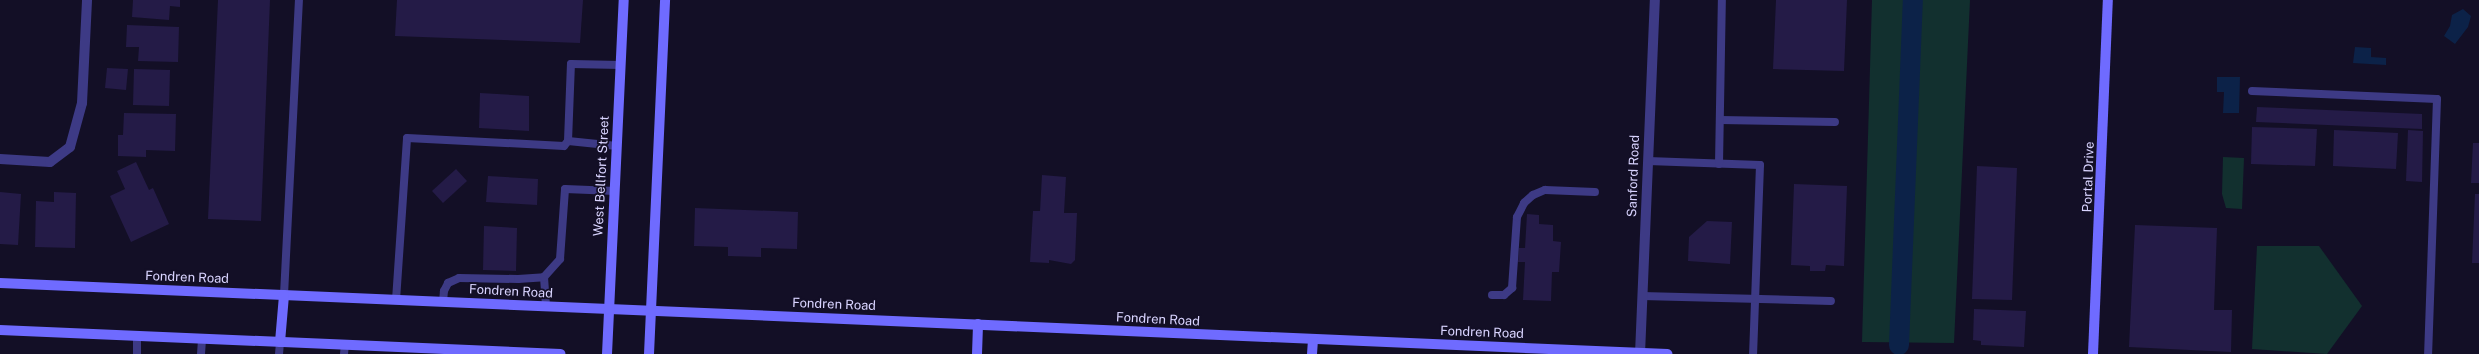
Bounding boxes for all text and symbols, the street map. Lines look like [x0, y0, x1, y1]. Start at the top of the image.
street label: West Bellfort Street [591, 115, 613, 237]
street label: Sanford Road [1625, 135, 1643, 217]
street label: Portal Drive [2080, 141, 2098, 213]
street label: Fondren Road [145, 269, 229, 287]
street label: Fondren Road [469, 282, 553, 302]
street label: Fondren Road [792, 296, 876, 314]
street label: Fondren Road [1116, 310, 1200, 330]
street label: Fondren Road [1440, 324, 1524, 342]

